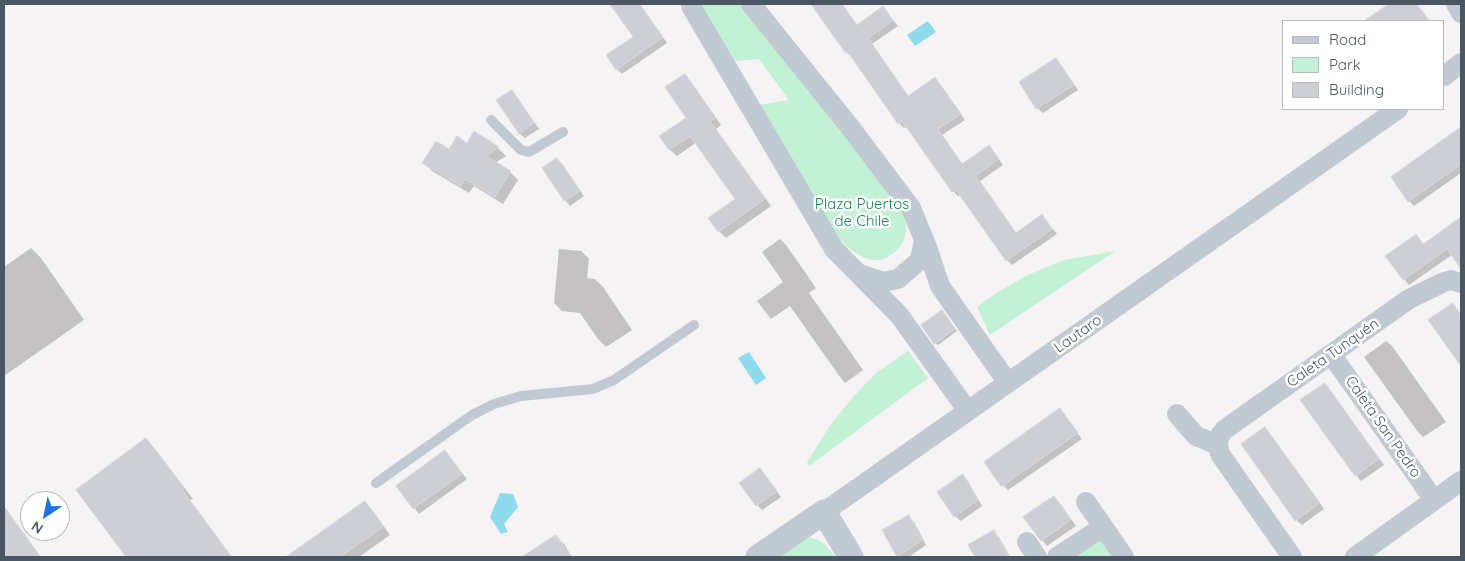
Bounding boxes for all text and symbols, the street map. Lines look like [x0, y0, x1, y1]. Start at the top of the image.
legend [1282, 20, 1445, 110]
text: Road [1329, 30, 1366, 49]
text: Park [1329, 55, 1361, 74]
text: Building [1329, 80, 1384, 99]
park label: Plaza Puertos de Chile [815, 195, 909, 230]
street label: Lautaro [1051, 311, 1105, 357]
street label: Caleta Tunquén [1284, 315, 1382, 391]
street label: Caleta San Pedro [1341, 373, 1425, 481]
north arrow [20, 491, 70, 541]
text: N [28, 517, 46, 538]

